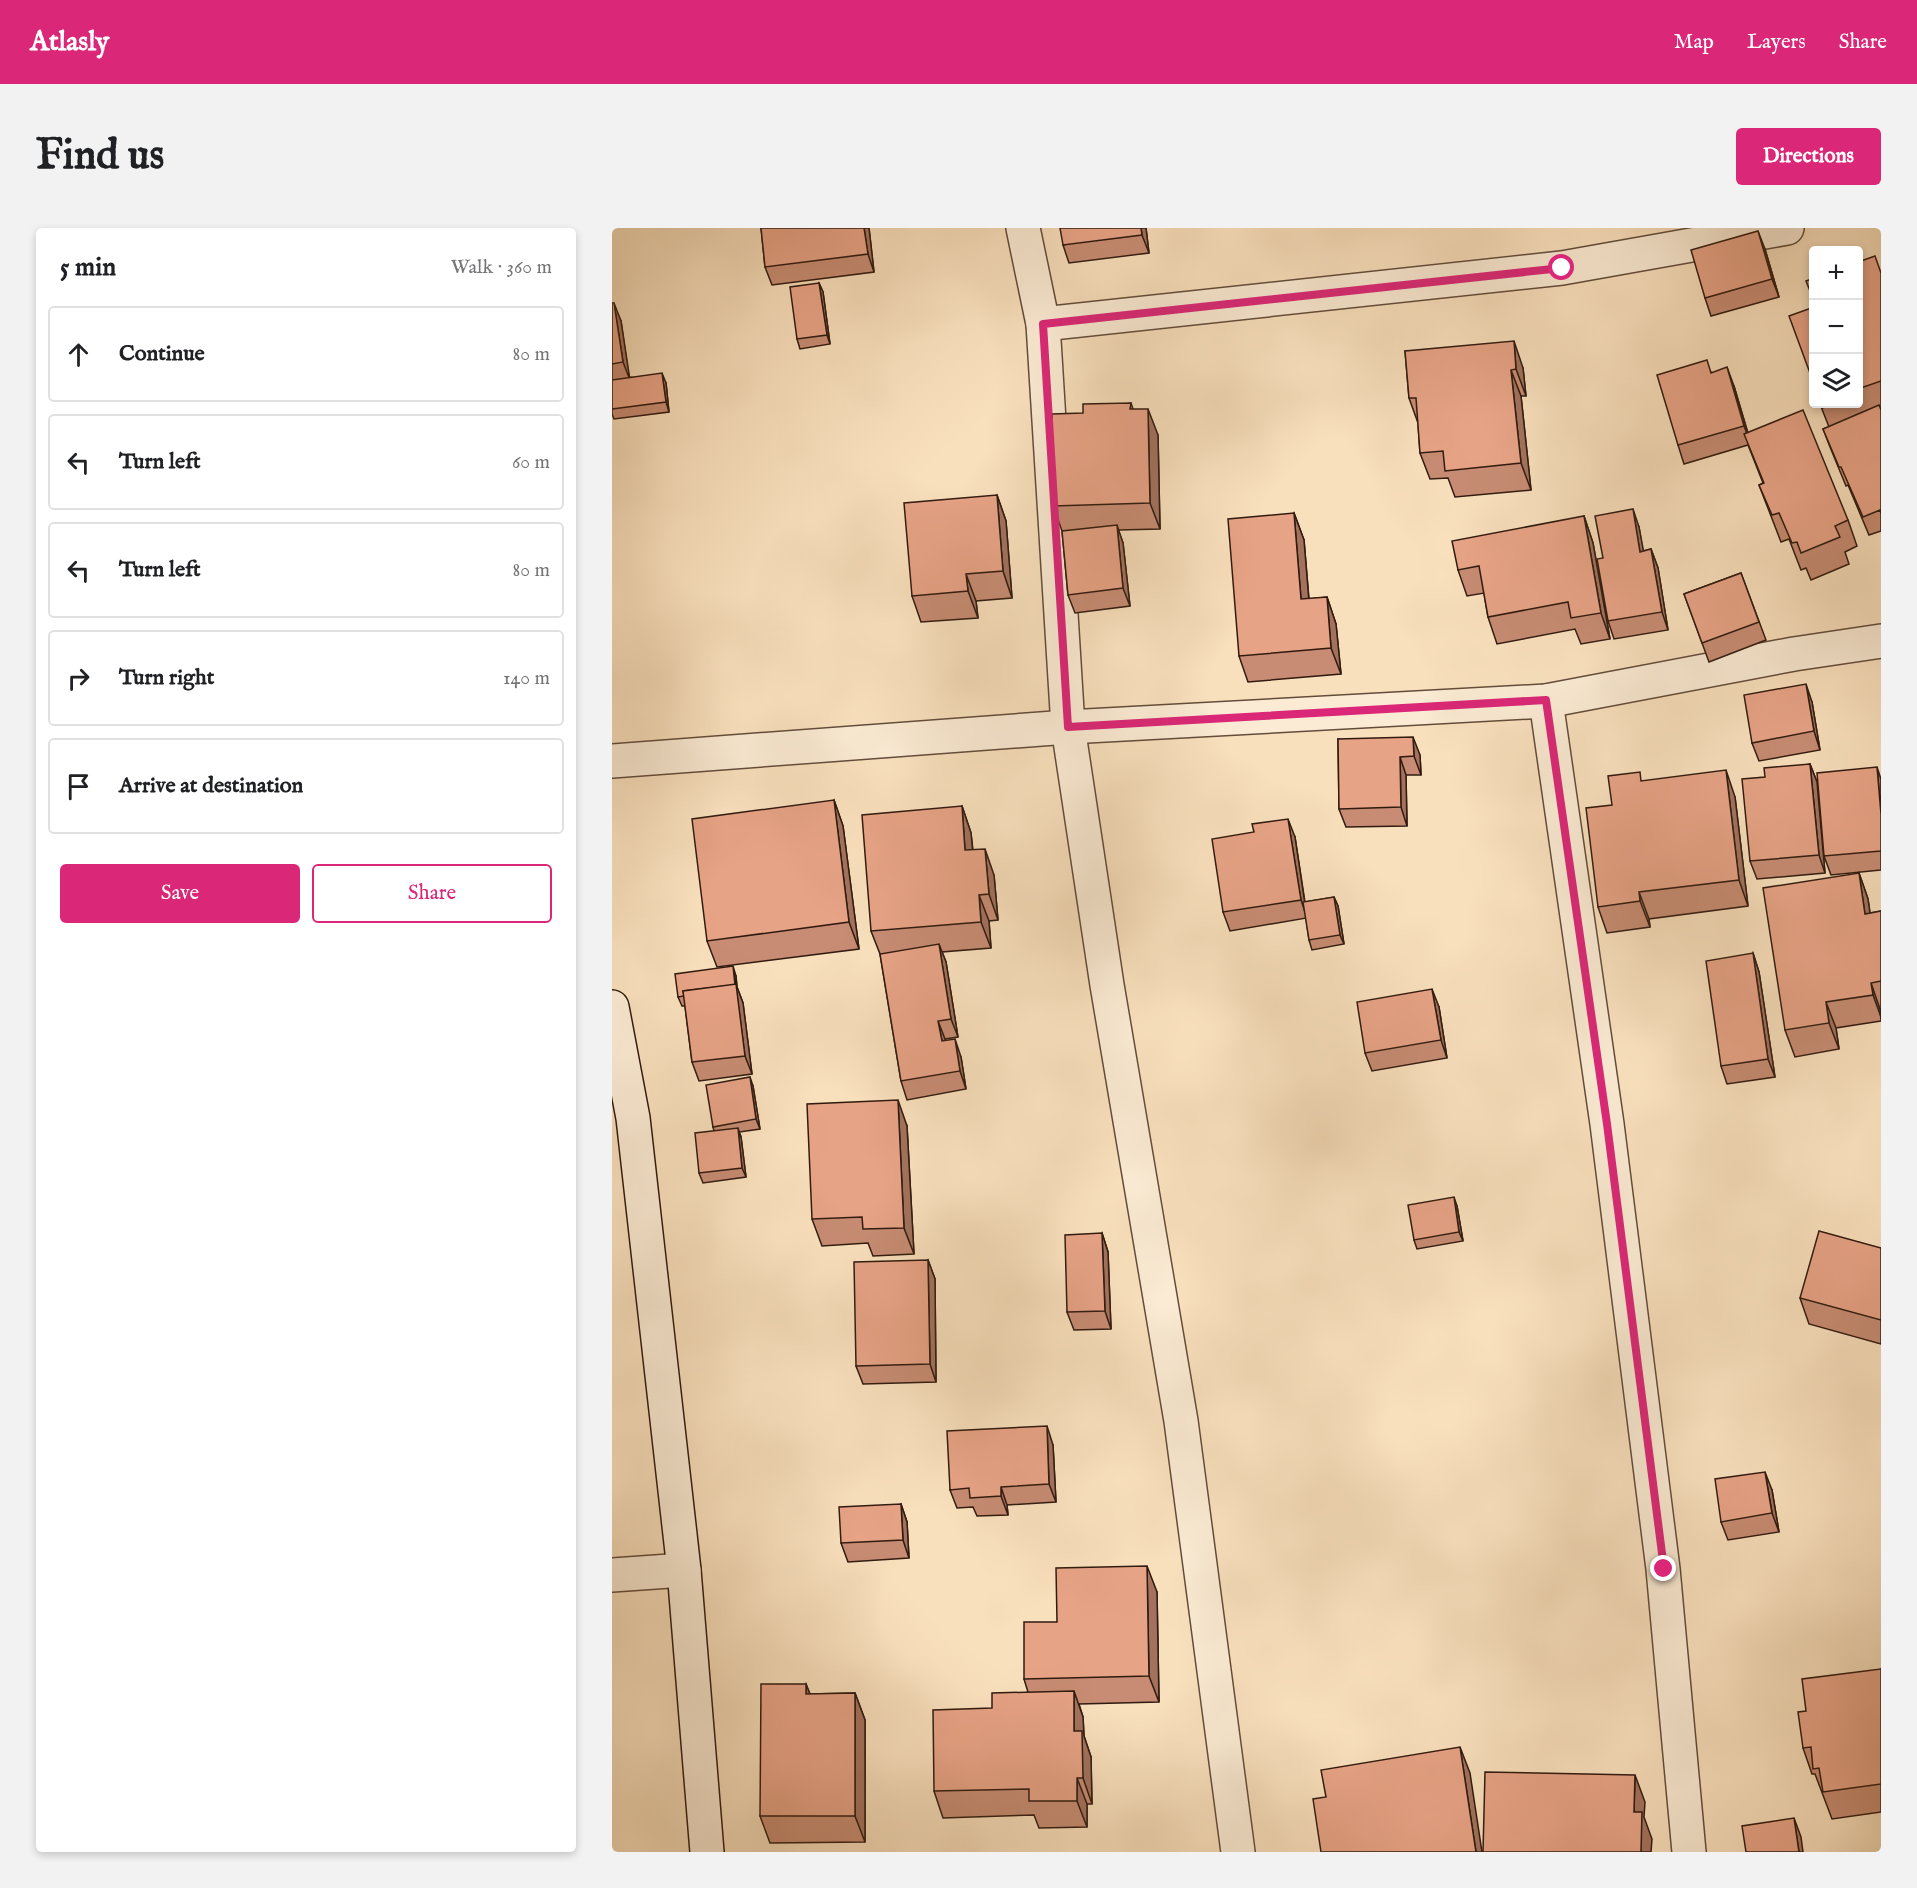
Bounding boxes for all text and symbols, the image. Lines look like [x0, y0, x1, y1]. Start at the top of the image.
text: Atlasly [30, 25, 109, 60]
text: Map [1674, 29, 1714, 56]
text: Layers [1747, 29, 1806, 56]
text: Share [1839, 29, 1887, 56]
button: Directions [1736, 128, 1881, 185]
text: Find us [36, 130, 164, 183]
map controls [1809, 246, 1863, 408]
button: + [1809, 246, 1863, 300]
text: 5 min [60, 251, 116, 284]
route start [1548, 254, 1574, 280]
text: Walk · 360 m [451, 255, 552, 280]
button: − [1809, 300, 1863, 354]
icon: ahead [62, 338, 95, 371]
text: Continue [119, 340, 205, 368]
text: 80 m [513, 342, 550, 367]
button: layers [1809, 354, 1863, 408]
icon: left [62, 446, 95, 479]
text: Turn left [119, 448, 201, 476]
text: 60 m [512, 450, 550, 475]
icon: left [62, 554, 95, 587]
text: Turn left [119, 556, 201, 584]
text: 80 m [513, 558, 550, 583]
icon: right [62, 662, 95, 695]
text: Turn right [119, 664, 214, 692]
text: 140 m [503, 666, 550, 691]
icon: arrive [62, 770, 95, 803]
text: Arrive at destination [119, 772, 303, 800]
button: Save [60, 864, 300, 923]
button: Share [312, 864, 552, 923]
route end [1650, 1555, 1676, 1581]

